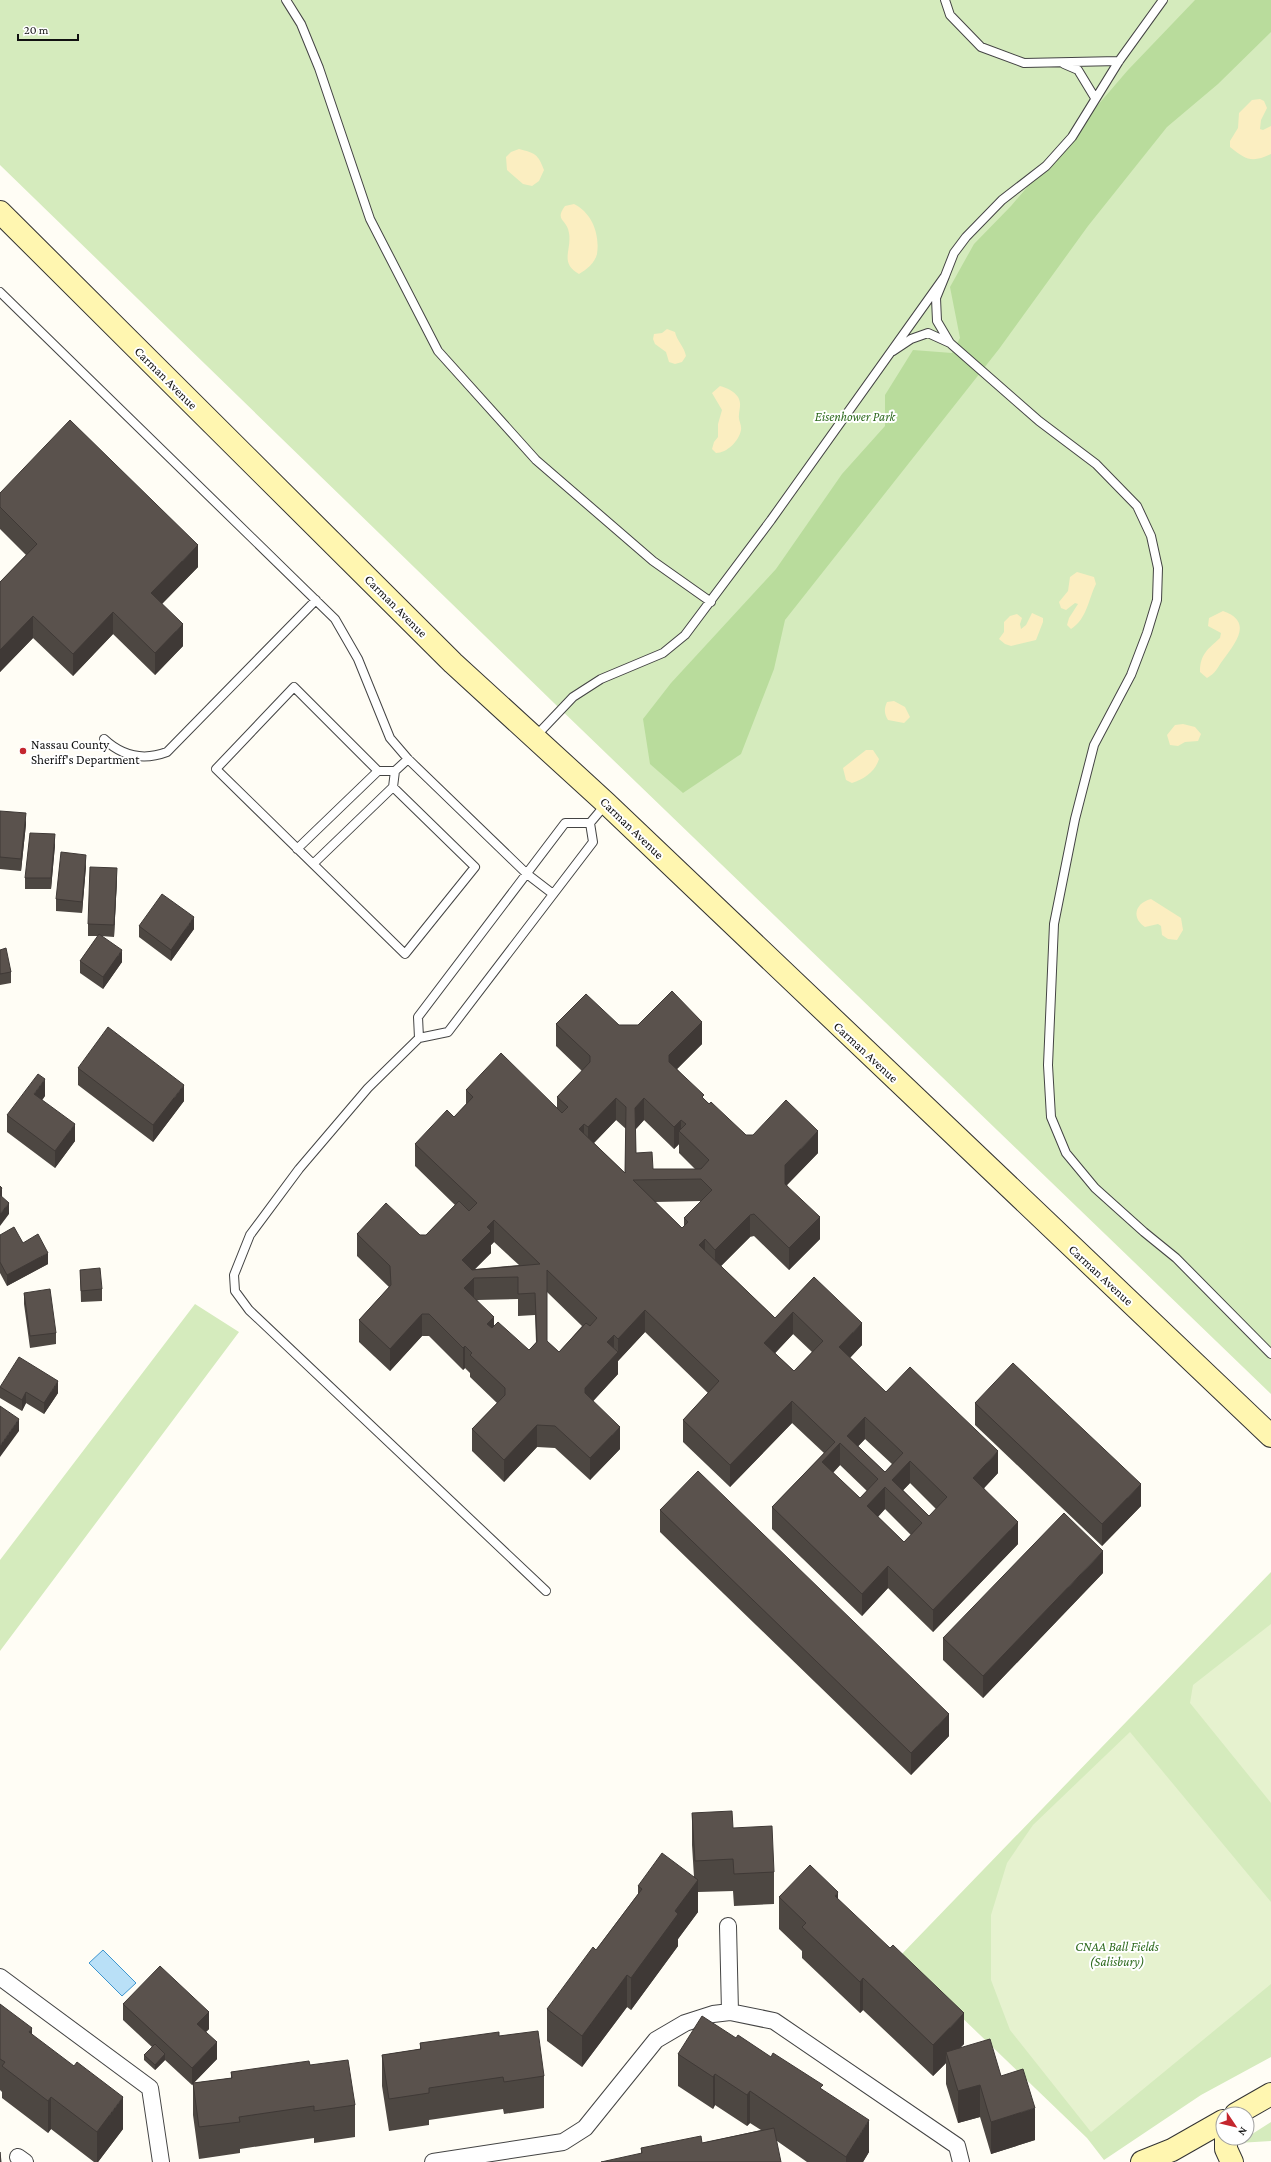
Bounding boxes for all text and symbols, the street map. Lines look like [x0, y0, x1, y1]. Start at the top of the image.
scale bar [18, 16, 78, 42]
text: 20 m [24, 23, 49, 37]
street label: Carman Avenue [132, 344, 201, 413]
park label: Eisenhower Park [815, 409, 897, 424]
street label: Carman Avenue [362, 572, 431, 641]
place label: Nassau County Sheriff's Department [31, 737, 140, 767]
marker: Nassau County Sheriff's Department [18, 746, 28, 756]
street label: Carman Avenue [597, 794, 667, 862]
street label: Carman Avenue [831, 1018, 901, 1086]
street label: Carman Avenue [1066, 1241, 1136, 1309]
park label: CNAA Ball Fields (Salisbury) [1075, 1939, 1159, 1970]
north arrow [1215, 2106, 1255, 2146]
text: N [1236, 2125, 1250, 2139]

